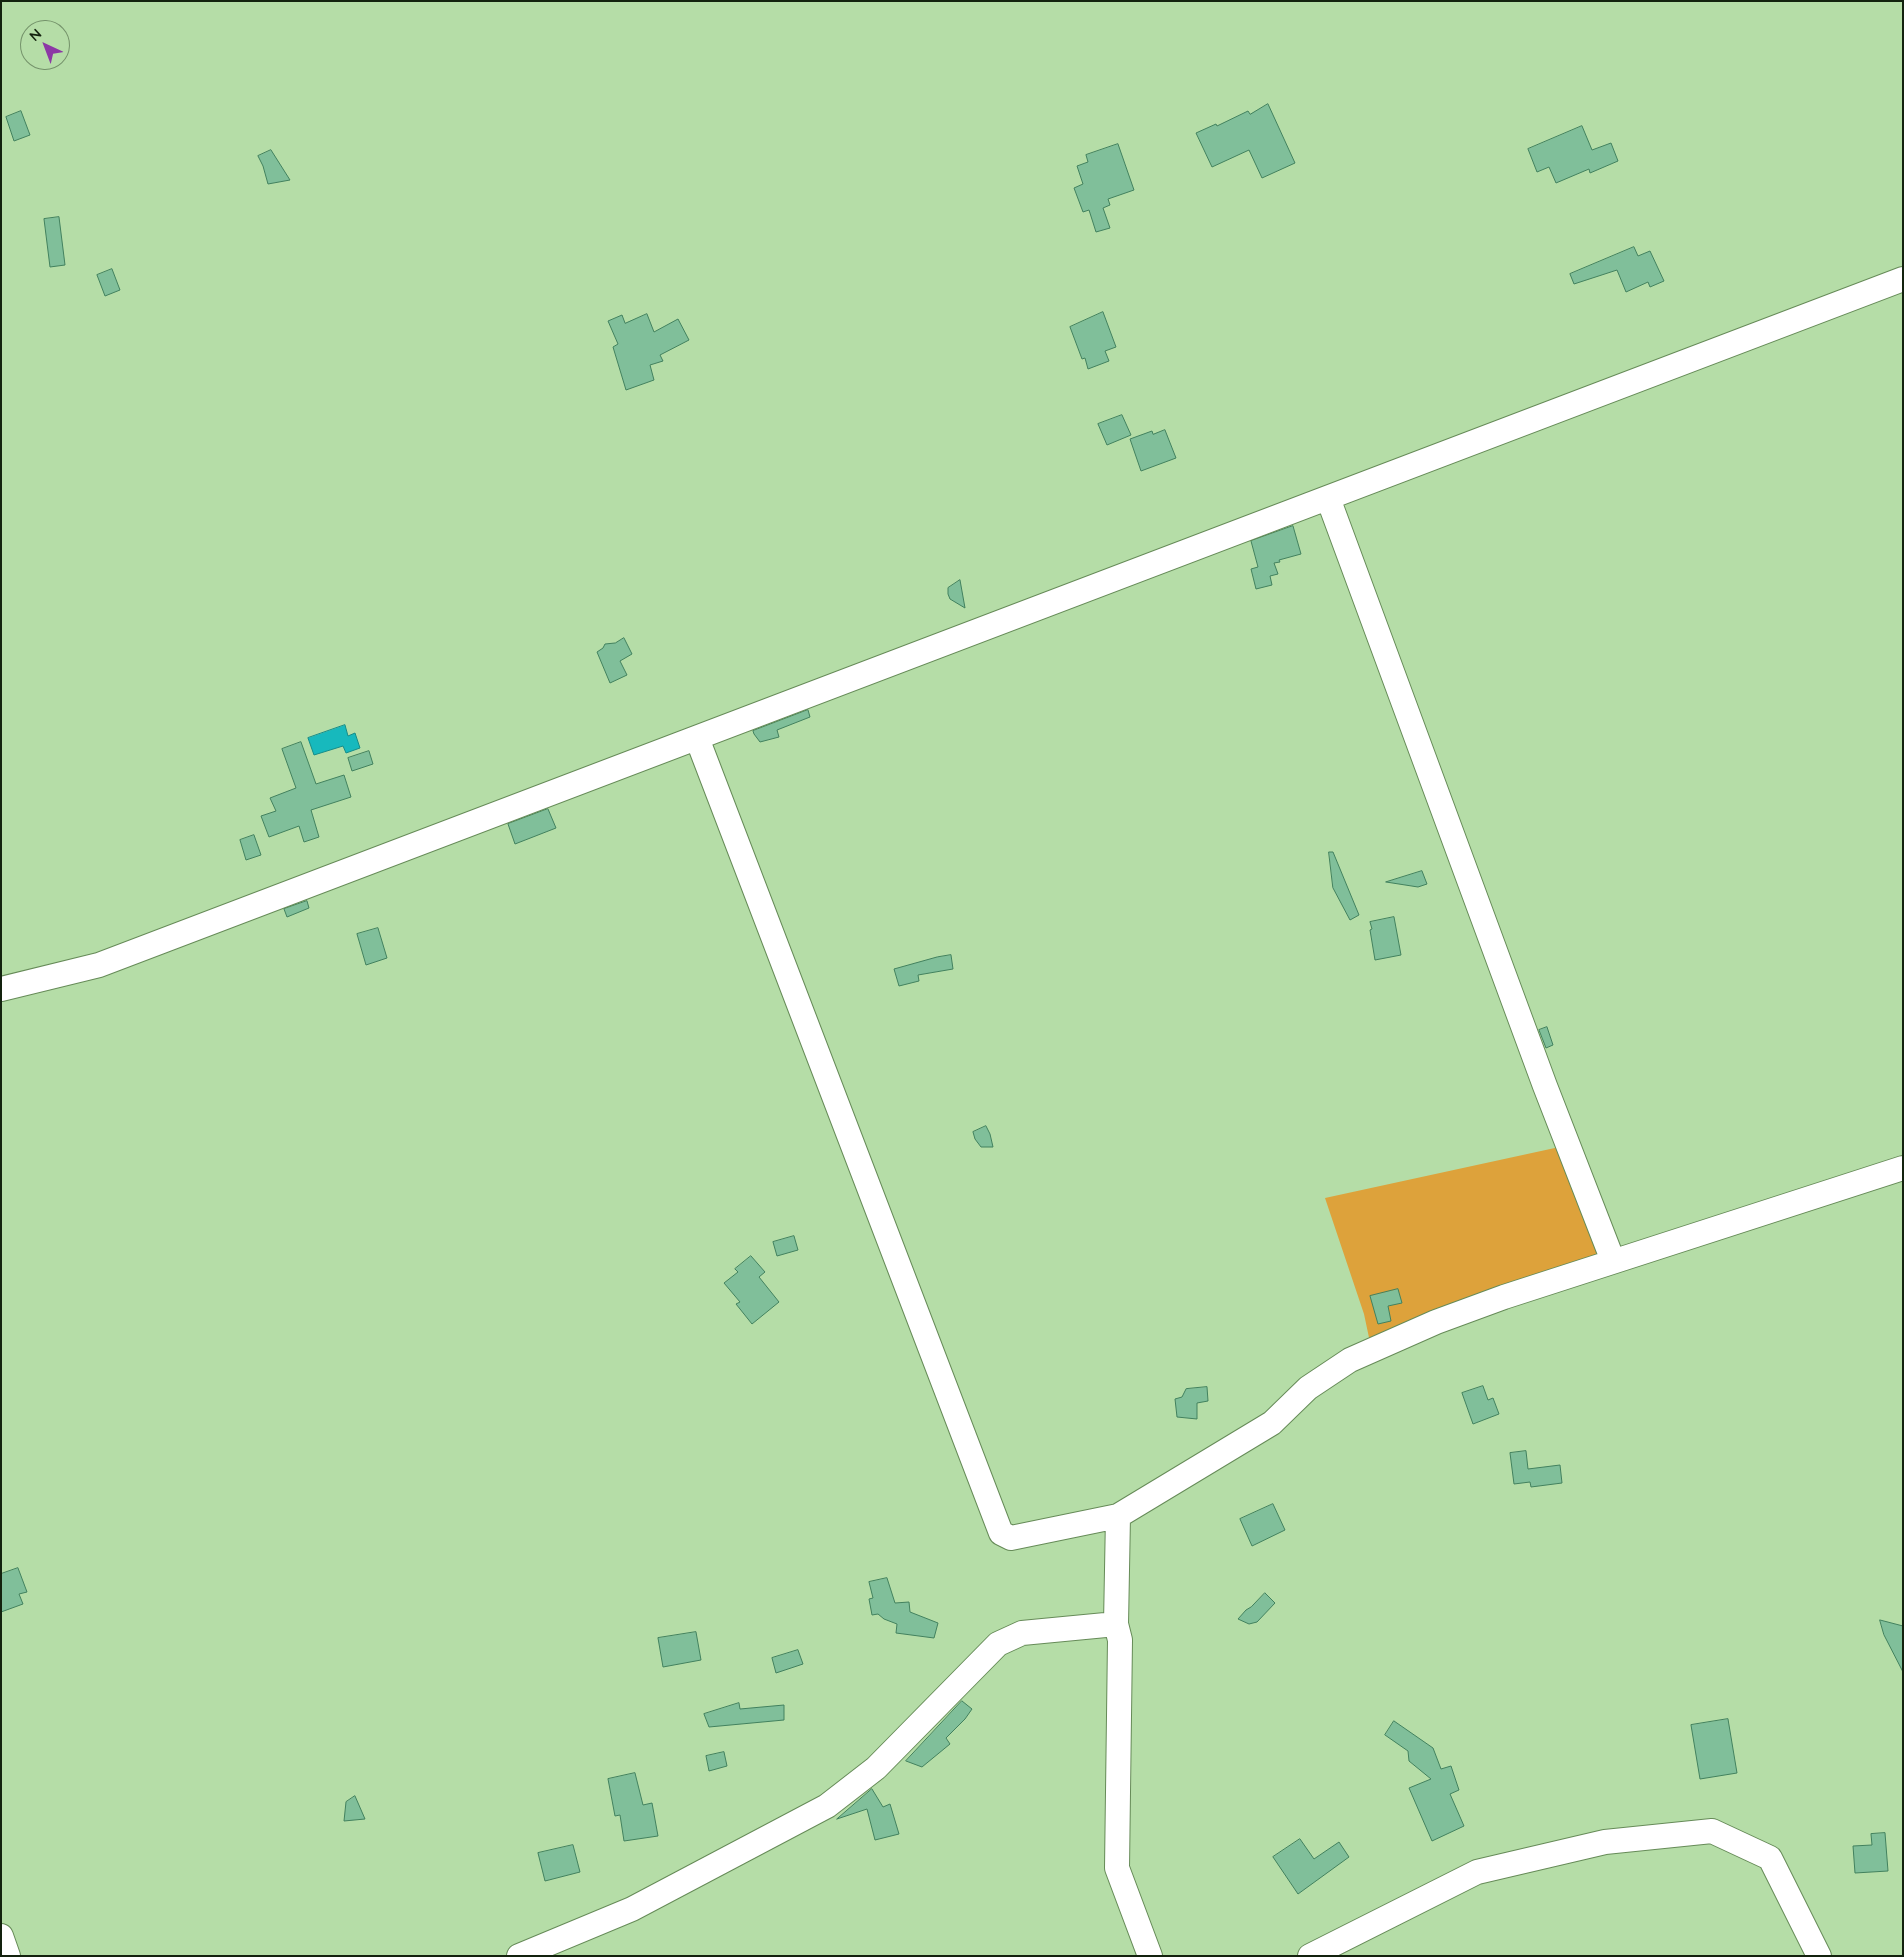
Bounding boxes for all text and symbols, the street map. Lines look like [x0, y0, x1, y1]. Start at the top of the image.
north arrow [20, 20, 70, 70]
text: N [26, 25, 45, 45]

